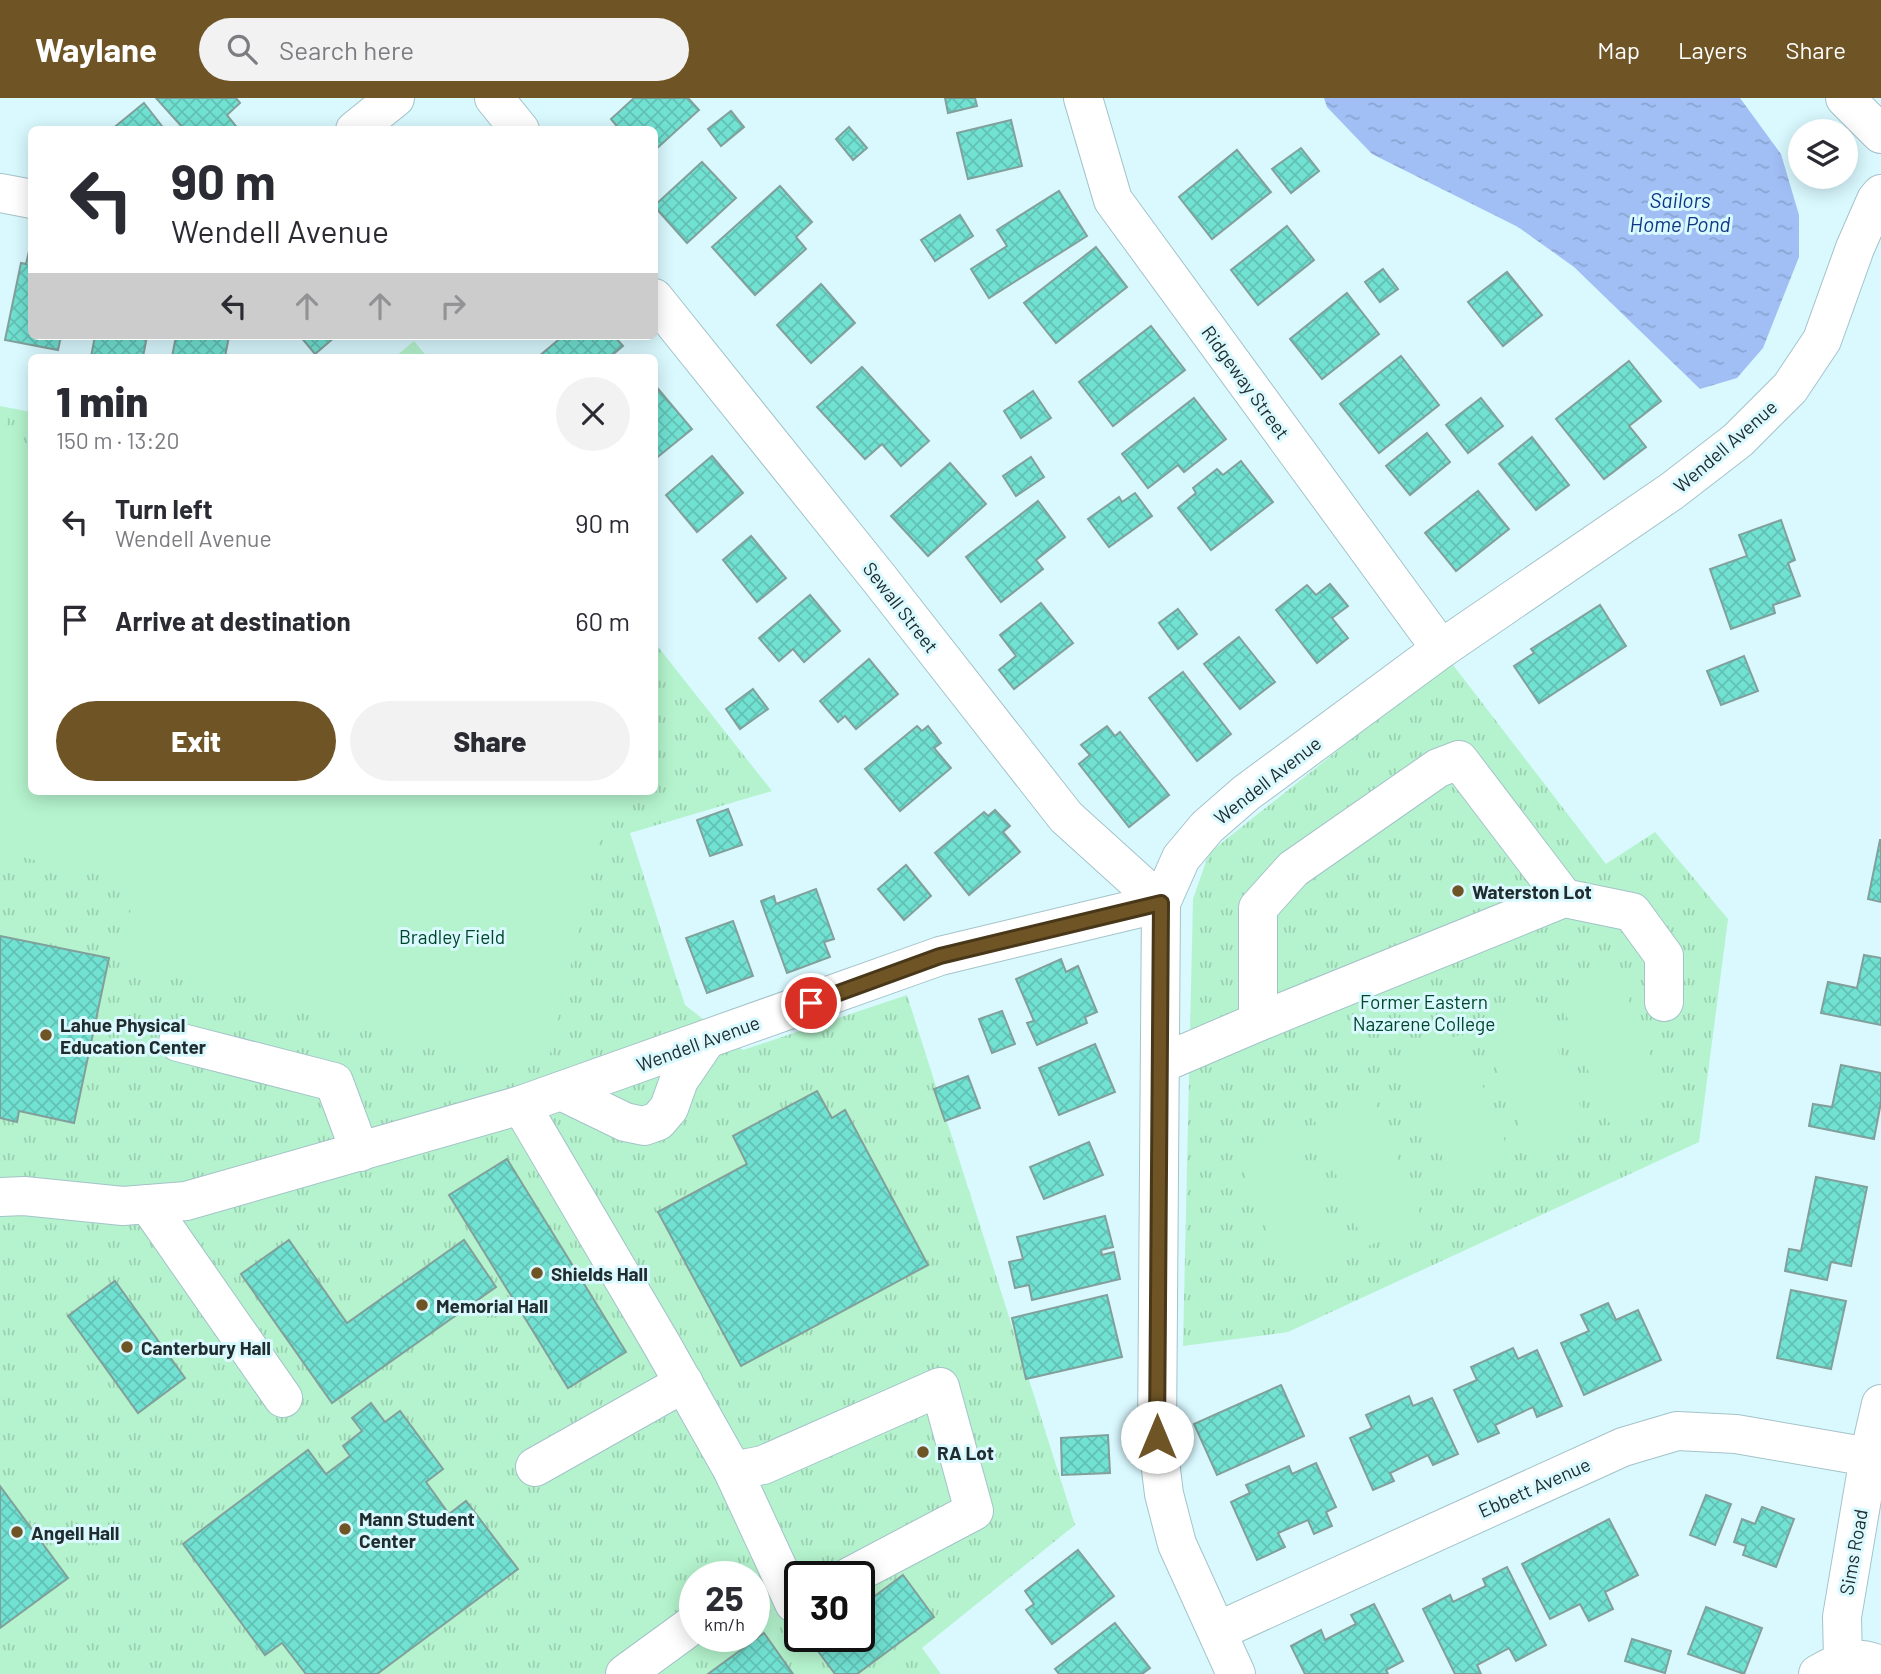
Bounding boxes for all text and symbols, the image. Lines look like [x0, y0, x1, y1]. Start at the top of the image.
search box [199, 18, 689, 81]
text: Waylane [35, 29, 157, 69]
icon: search [223, 30, 261, 68]
text: Search here [279, 34, 414, 65]
text: Map [1597, 35, 1640, 64]
text: Layers [1678, 35, 1747, 64]
text: Share [1785, 35, 1846, 64]
map controls [1788, 119, 1858, 189]
button: layers [1788, 119, 1858, 189]
text: 90 m [171, 151, 276, 210]
icon: left [56, 154, 147, 245]
water label: Sailors Home Pond [1630, 187, 1730, 236]
text: Wendell Avenue [171, 211, 389, 249]
icon: left [215, 287, 253, 325]
icon: ahead [288, 287, 326, 325]
icon: ahead [361, 287, 399, 325]
icon: right [434, 287, 472, 325]
street label: Ridgeway Street [1197, 321, 1295, 443]
text: 1 min [56, 375, 148, 425]
button: close [556, 377, 630, 451]
street label: Wendell Avenue [1669, 395, 1781, 497]
text: 150 m · 13:20 [56, 426, 180, 454]
text: Turn left [115, 493, 213, 524]
icon: left [56, 503, 94, 541]
text: 90 m [575, 507, 630, 538]
text: Wendell Avenue [115, 524, 272, 552]
street label: Sewall Street [859, 557, 943, 657]
icon: arrive [56, 601, 94, 639]
text: Arrive at destination [115, 605, 351, 636]
text: 60 m [575, 605, 630, 636]
button: Exit [56, 701, 336, 781]
button: Share [350, 701, 630, 781]
street label: Wendell Avenue [1209, 731, 1325, 829]
place label: Waterston Lot [1472, 880, 1592, 903]
marker: Waterston Lot [1450, 883, 1466, 899]
park label: Bradley Field [399, 925, 505, 948]
pin [781, 973, 841, 1033]
icon: arrive [792, 984, 830, 1022]
park label: Former Eastern Nazarene College [1353, 990, 1495, 1035]
street label: Wendell Avenue [633, 1010, 763, 1076]
place label: Lahue Physical Education Center [60, 1013, 207, 1058]
marker: Lahue Physical Education Center [38, 1027, 54, 1043]
place label: Shields Hall [551, 1262, 648, 1285]
marker: Shields Hall [529, 1265, 545, 1281]
place label: Memorial Hall [436, 1294, 548, 1317]
marker: Memorial Hall [414, 1297, 430, 1313]
place label: Canterbury Hall [141, 1336, 271, 1359]
marker: Canterbury Hall [119, 1339, 135, 1355]
position arrow [1120, 1400, 1194, 1474]
place label: RA Lot [937, 1441, 994, 1464]
marker: RA Lot [915, 1444, 931, 1460]
street label: Ebbett Avenue [1474, 1452, 1594, 1522]
place label: Mann Student Center [359, 1507, 475, 1552]
street label: Sims Road [1834, 1507, 1872, 1597]
place label: Angell Hall [31, 1521, 119, 1544]
marker: Mann Student Center [337, 1521, 353, 1537]
marker: Angell Hall [9, 1524, 25, 1540]
speed limit sign: 30 [784, 1561, 875, 1652]
text: 25 [705, 1576, 744, 1618]
text: km/h [704, 1613, 745, 1635]

